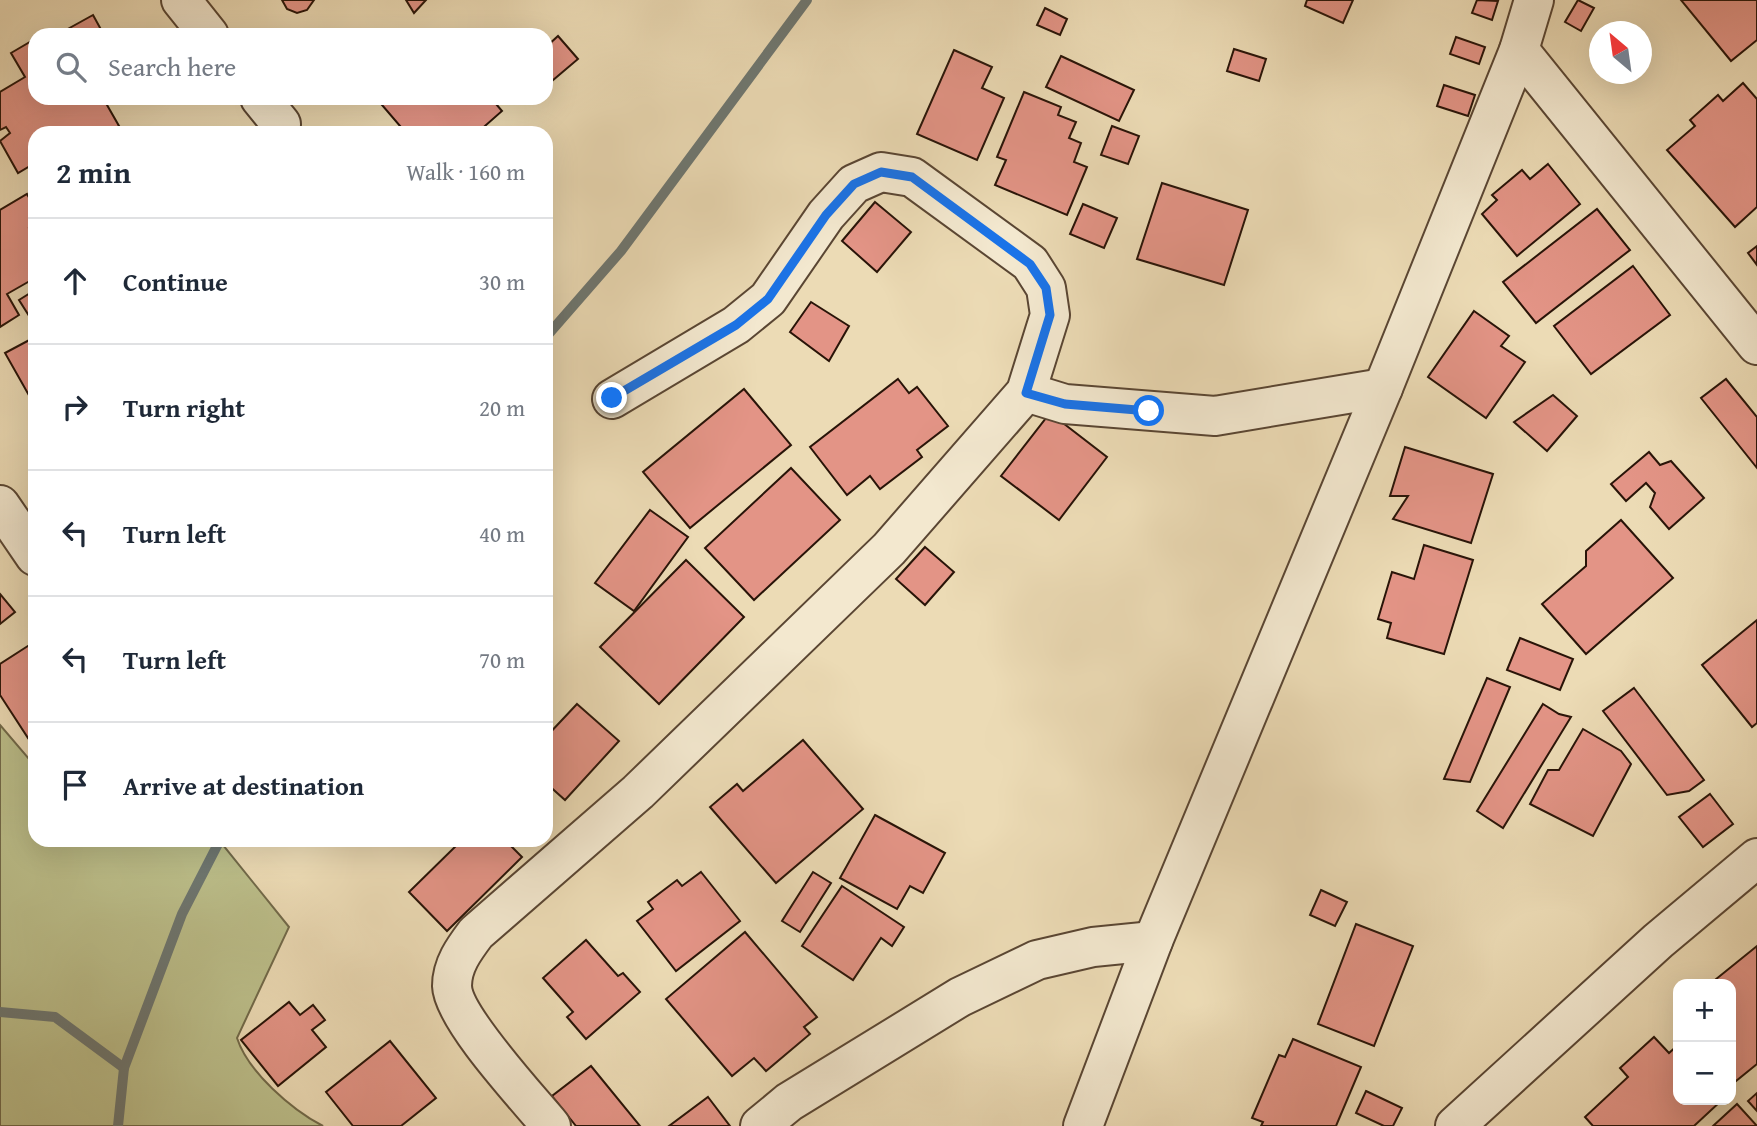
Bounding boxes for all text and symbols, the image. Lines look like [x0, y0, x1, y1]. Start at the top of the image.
north arrow [1589, 21, 1652, 84]
search box [28, 28, 553, 105]
text: Search here [108, 47, 236, 86]
icon: search [52, 48, 90, 86]
text: 2 min [56, 150, 131, 194]
text: Walk · 160 m [406, 155, 525, 188]
icon: ahead [56, 262, 94, 300]
text: Continue [123, 262, 228, 301]
text: 30 m [479, 265, 525, 298]
route end [596, 382, 627, 413]
icon: right [56, 388, 94, 426]
text: Turn right [123, 388, 245, 427]
text: 20 m [479, 391, 525, 424]
route start [1133, 395, 1164, 426]
icon: left [56, 514, 94, 552]
text: Turn left [123, 514, 226, 553]
text: 40 m [479, 517, 525, 550]
icon: left [56, 640, 94, 678]
text: Turn left [123, 640, 226, 679]
text: 70 m [479, 643, 525, 676]
icon: arrive [56, 766, 94, 804]
text: Arrive at destination [123, 766, 364, 805]
map controls [1673, 979, 1736, 1105]
button: + [1673, 979, 1736, 1042]
button: − [1673, 1042, 1736, 1105]

